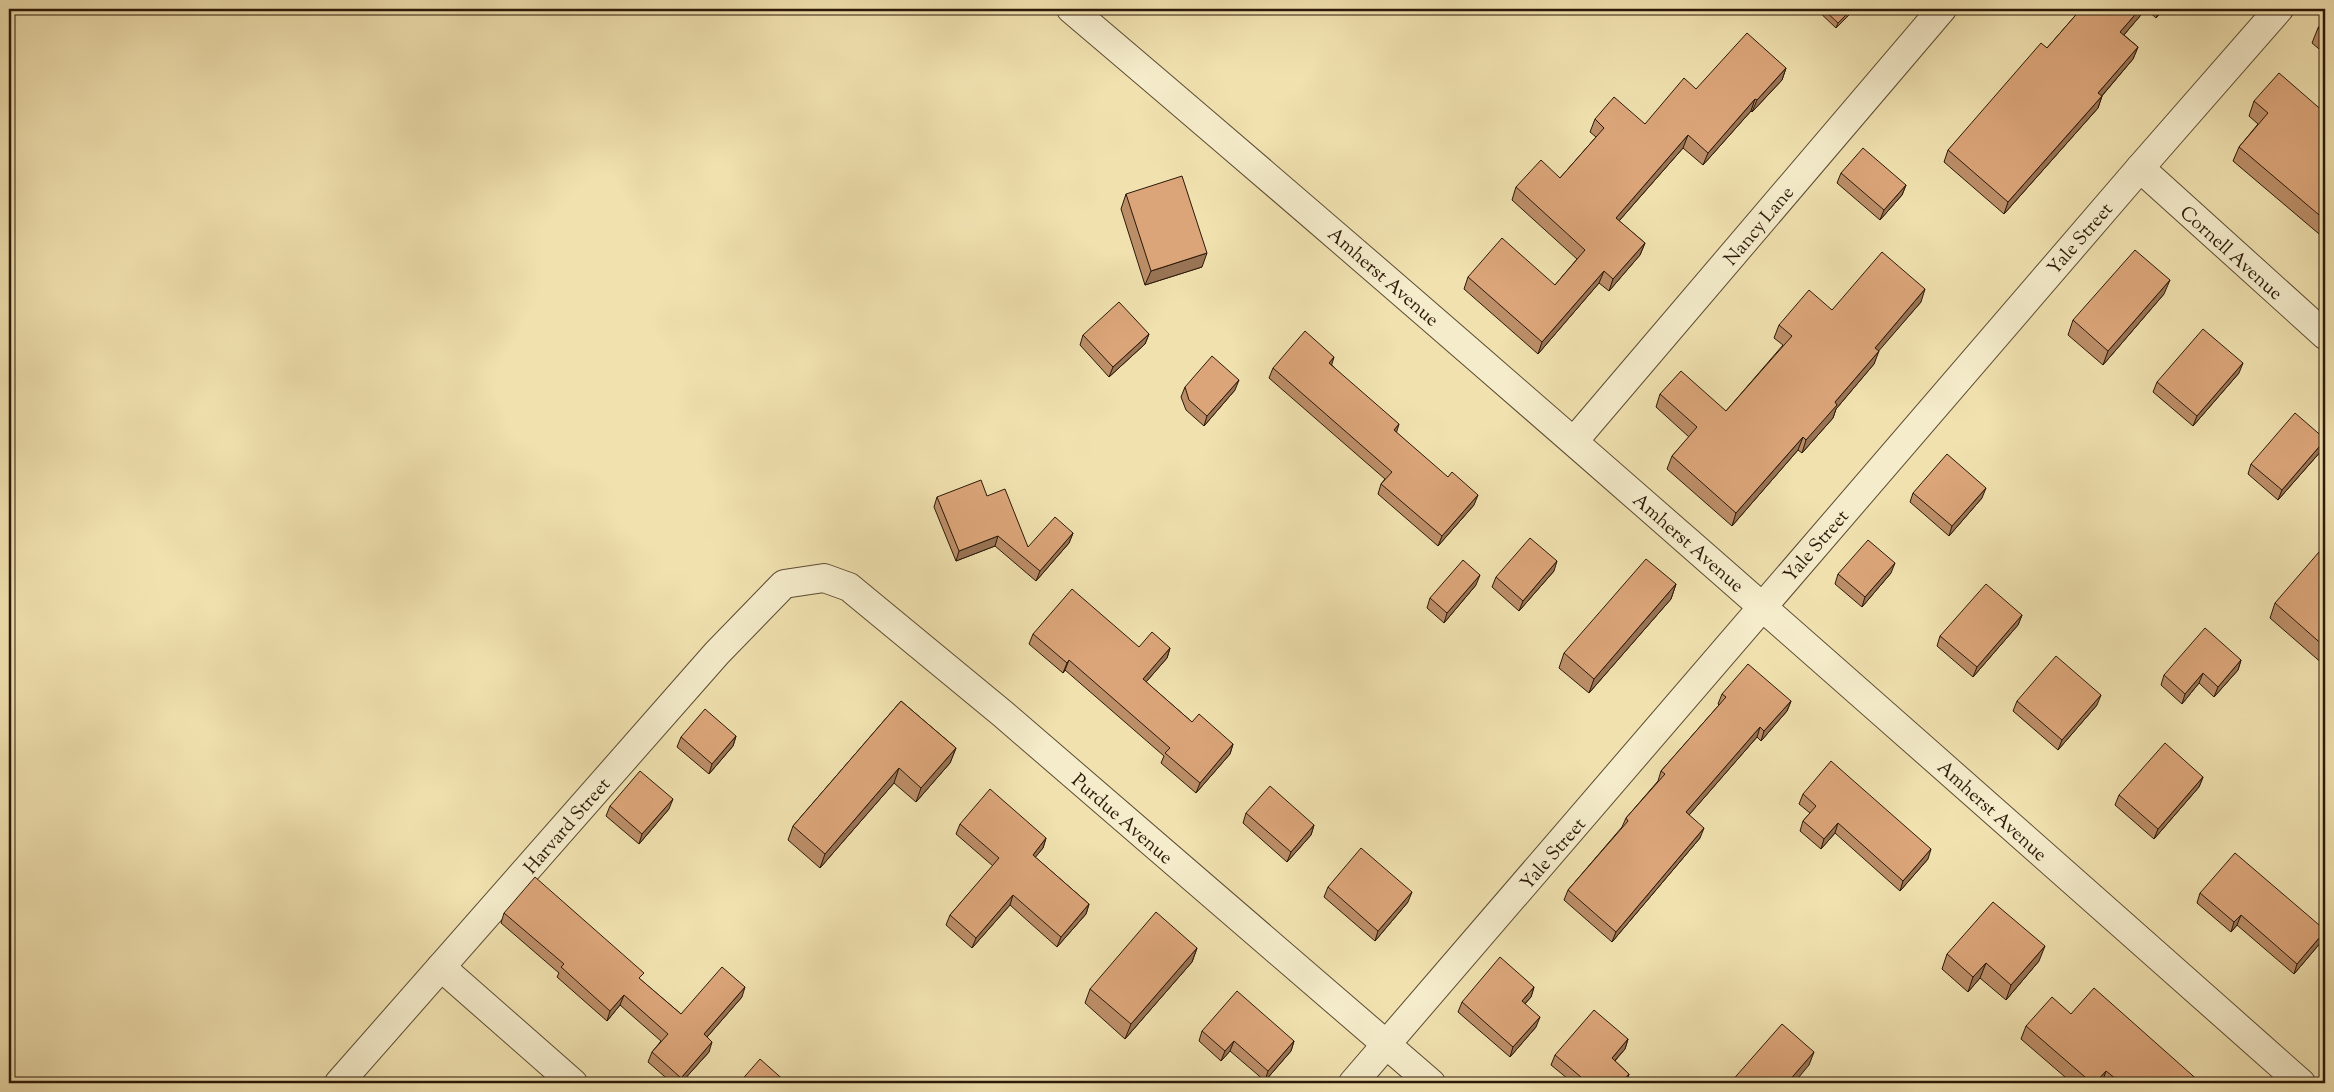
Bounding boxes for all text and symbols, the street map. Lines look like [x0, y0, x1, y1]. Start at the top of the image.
street label: Nancy Lane [1719, 181, 1801, 272]
street label: Yale Street [2042, 197, 2120, 282]
street label: Cornell Avenue [2173, 200, 2288, 308]
street label: Amherst Avenue [1321, 222, 1444, 334]
street label: Amherst Avenue [1626, 488, 1749, 600]
street label: Yale Street [1778, 504, 1856, 589]
street label: Amherst Avenue [1930, 755, 2052, 869]
street label: Purdue Avenue [1065, 768, 1178, 872]
street label: Harvard Street [518, 772, 618, 881]
street label: Yale Street [1515, 812, 1593, 897]

